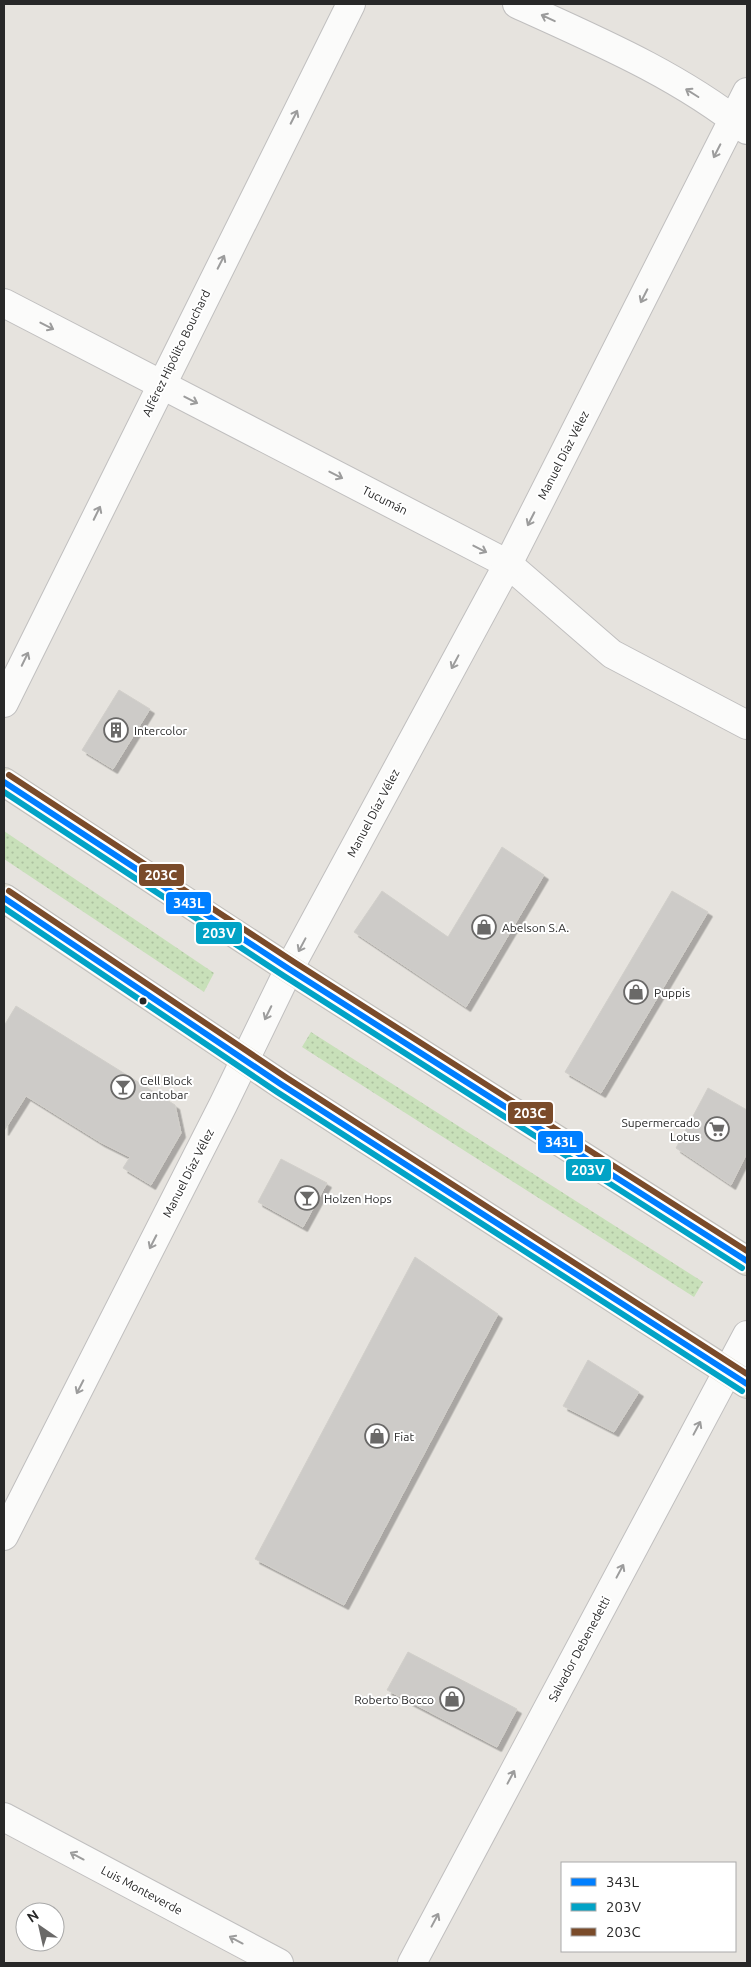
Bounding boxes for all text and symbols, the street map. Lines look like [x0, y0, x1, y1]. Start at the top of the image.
one-way arrow [541, 13, 556, 22]
one-way arrow [686, 87, 700, 97]
one-way arrow [290, 110, 299, 125]
one-way arrow [712, 143, 721, 158]
one-way arrow [217, 255, 226, 270]
street label: Alférez Hipólito Bouchard [140, 288, 212, 418]
one-way arrow [639, 288, 648, 303]
one-way arrow [39, 322, 54, 331]
one-way arrow [184, 395, 199, 405]
street label: Manuel Díaz Vélez [535, 408, 591, 501]
one-way arrow [328, 471, 343, 480]
street label: Tucumán [360, 483, 410, 517]
one-way arrow [93, 506, 102, 521]
one-way arrow [525, 511, 535, 526]
one-way arrow [472, 545, 487, 554]
one-way arrow [21, 652, 30, 667]
one-way arrow [449, 655, 459, 669]
building icon: Intercolor [103, 717, 129, 743]
place label: Intercolor [134, 724, 188, 737]
street label: Manuel Díaz Vélez [344, 766, 402, 859]
line badge: 203C [138, 863, 185, 887]
text: 203C [145, 867, 177, 883]
line badge: 343L [165, 891, 212, 915]
text: 343L [173, 895, 205, 911]
shop icon: Abelson S.A. [471, 914, 497, 940]
line badge: 203V [195, 921, 243, 945]
place label: Abelson S.A. [502, 921, 569, 934]
text: 203V [202, 925, 236, 941]
one-way arrow [297, 937, 306, 952]
shop icon: Puppis [623, 979, 649, 1005]
place label: Puppis [654, 986, 690, 999]
unlabelled marker [138, 996, 148, 1006]
one-way arrow [263, 1005, 273, 1020]
bar icon: Cell Block cantobar [110, 1074, 136, 1100]
place label: Cell Block cantobar [140, 1074, 192, 1101]
line badge: 203C [507, 1101, 554, 1125]
text: 203C [514, 1105, 546, 1121]
place label: Supermercado Lotus [621, 1116, 700, 1143]
supermarket icon: Supermercado Lotus [704, 1116, 730, 1142]
street label: Manuel Díaz Vélez [160, 1126, 216, 1219]
line badge: 343L [537, 1130, 584, 1154]
text: 343L [545, 1134, 577, 1150]
line badge: 203V [565, 1158, 612, 1182]
text: 203V [571, 1162, 605, 1178]
bar icon: Holzen Hops [294, 1185, 320, 1211]
place label: Holzen Hops [324, 1192, 392, 1205]
one-way arrow [148, 1235, 158, 1250]
one-way arrow [75, 1379, 84, 1394]
one-way arrow [693, 1421, 702, 1436]
shop icon: Fiat [364, 1423, 390, 1449]
place label: Fiat [394, 1430, 414, 1443]
one-way arrow [616, 1565, 626, 1579]
street label: Salvador Debenedetti [546, 1594, 612, 1704]
shop icon: Roberto Bocco [439, 1686, 465, 1712]
place label: Roberto Bocco [354, 1693, 434, 1706]
one-way arrow [506, 1769, 516, 1784]
one-way arrow [70, 1851, 85, 1861]
legend [561, 1862, 736, 1952]
street label: Luis Monteverde [99, 1863, 185, 1917]
text: 343L [606, 1873, 639, 1890]
text: 203V [606, 1898, 641, 1915]
north arrow [15, 1902, 65, 1952]
text: N [24, 1907, 42, 1926]
one-way arrow [431, 1913, 440, 1928]
text: 203C [606, 1923, 641, 1940]
one-way arrow [230, 1935, 244, 1945]

